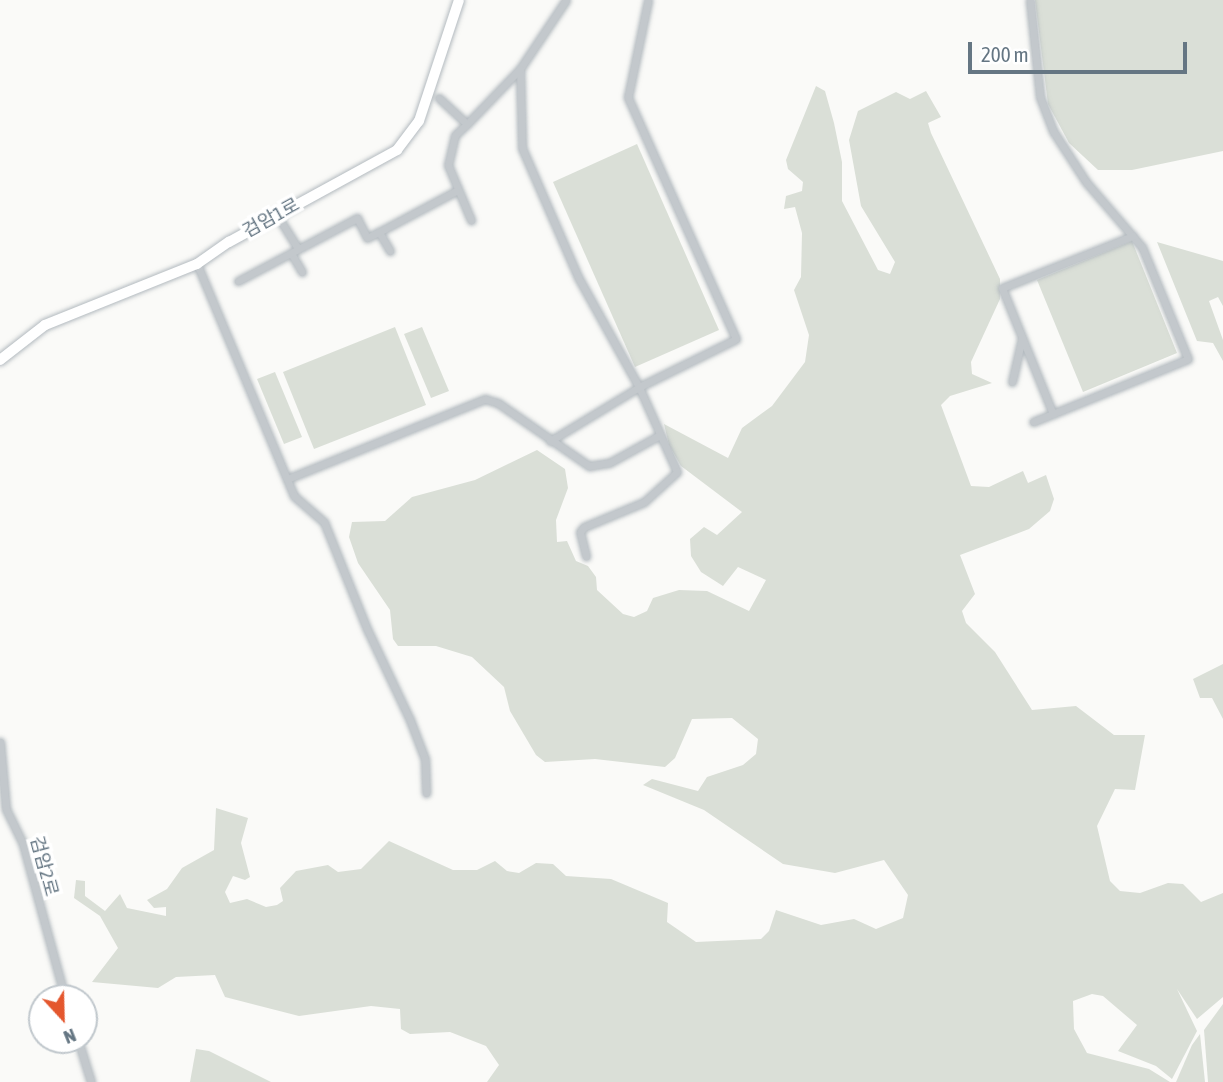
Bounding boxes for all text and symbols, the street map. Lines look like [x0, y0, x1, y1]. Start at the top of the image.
scale bar [971, 28, 1190, 72]
text: 200 m [981, 42, 1029, 66]
street label: 검암1로 [239, 193, 303, 243]
street label: 검암2로 [25, 833, 63, 899]
north arrow [28, 984, 98, 1054]
text: N [61, 1024, 79, 1049]

